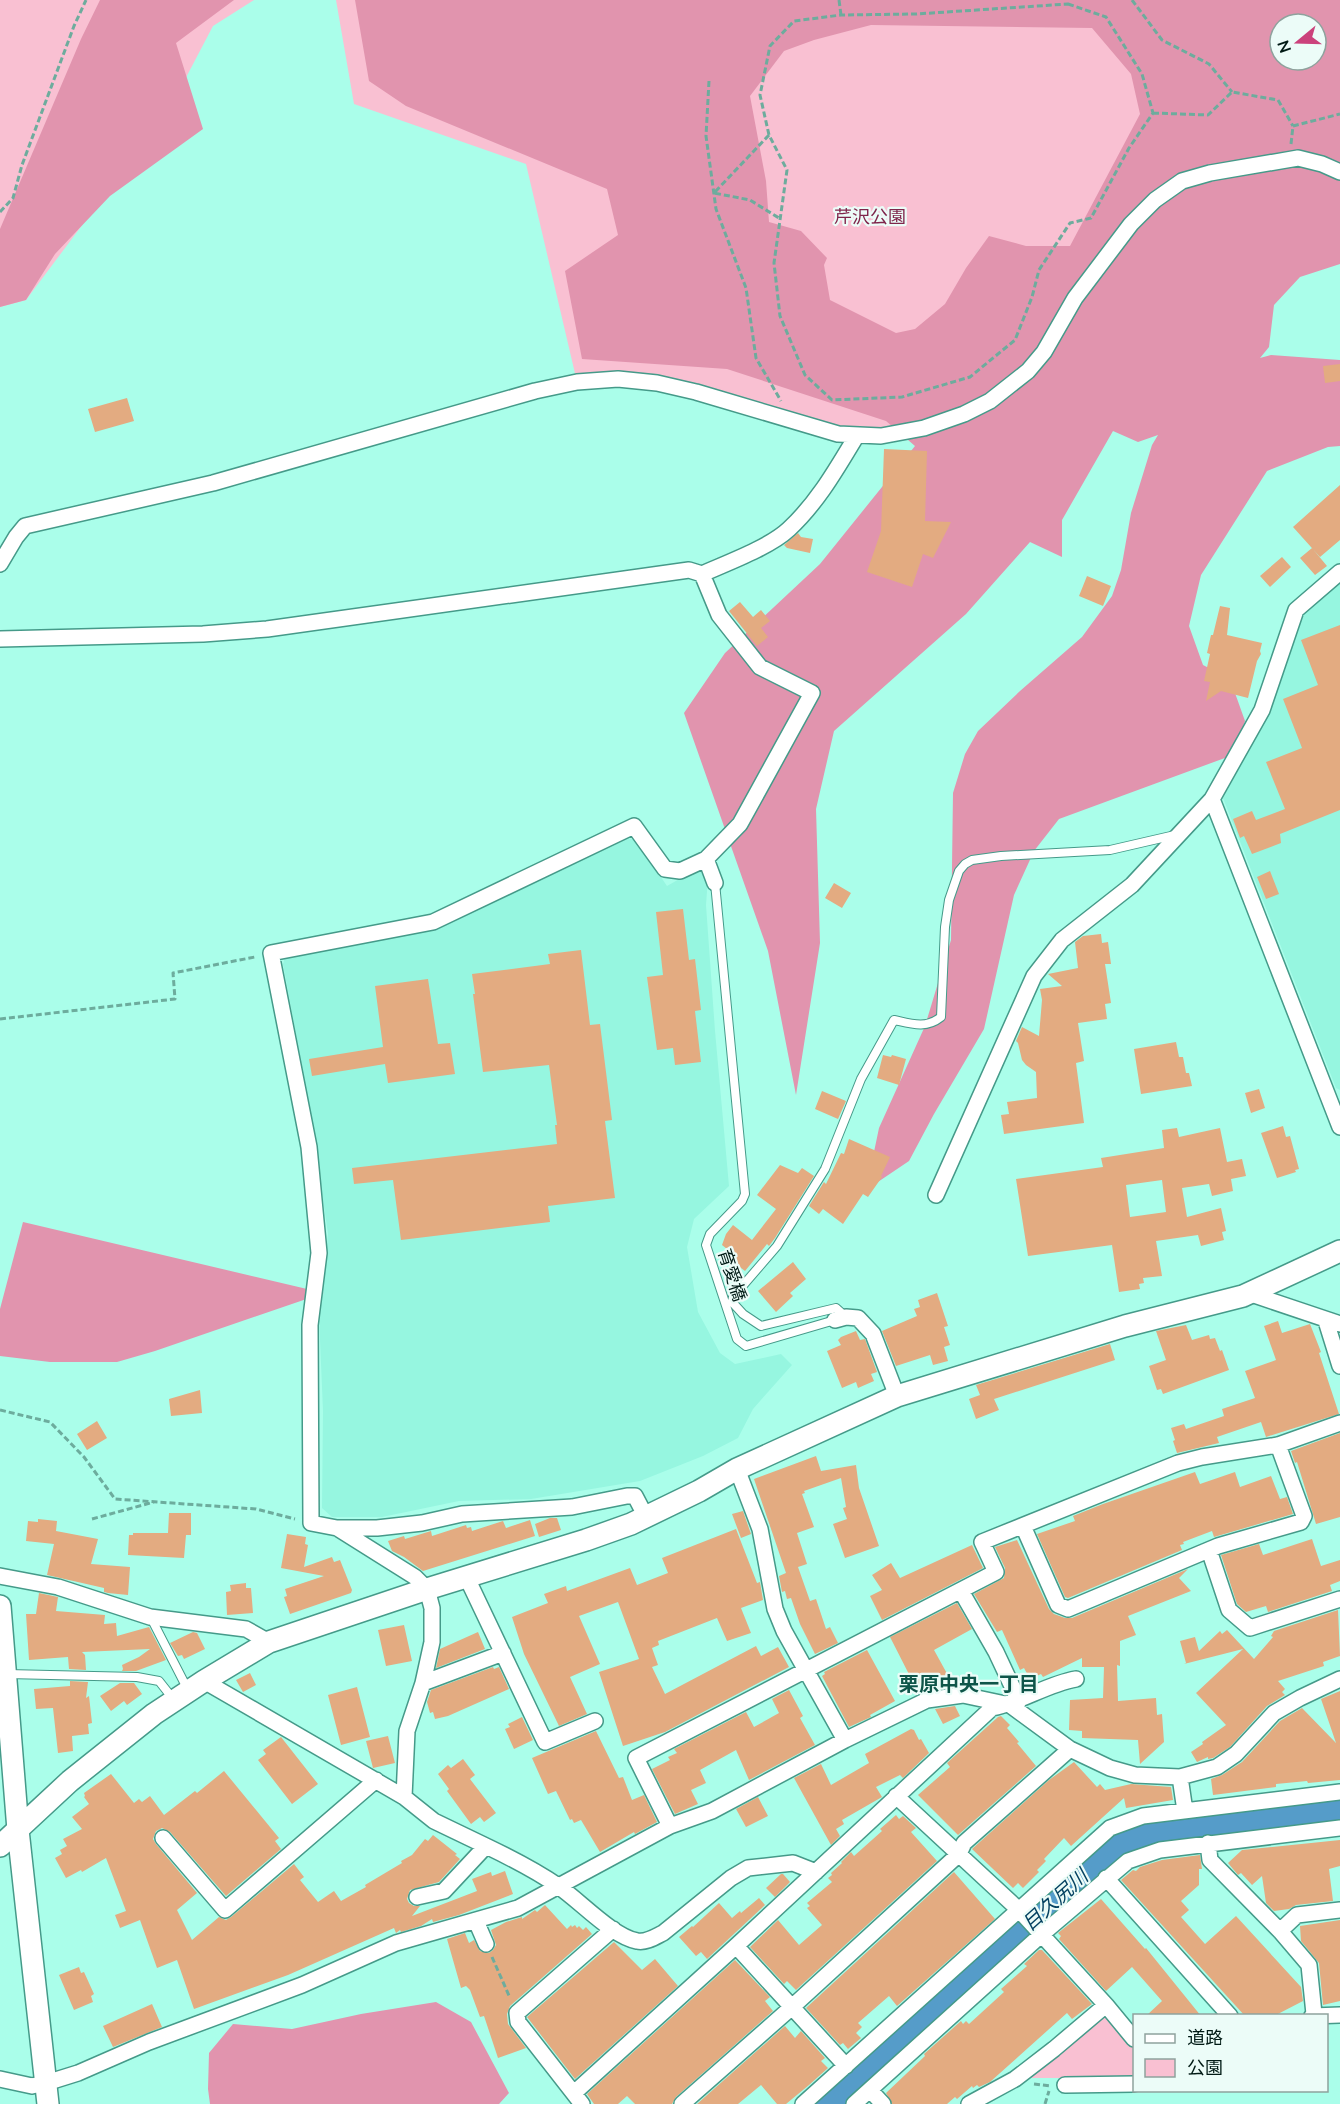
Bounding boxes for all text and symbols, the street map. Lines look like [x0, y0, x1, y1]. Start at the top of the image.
north arrow [1268, 12, 1328, 72]
text: N [1272, 37, 1297, 56]
park label: 芹沢公園 [834, 205, 906, 229]
street label: 育愛橋 [712, 1246, 752, 1304]
district label: 栗原中央一丁目 [899, 1671, 1039, 1698]
water label: 目久尻川 [1017, 1862, 1096, 1937]
legend [1133, 2014, 1328, 2092]
text: 道路 [1187, 2026, 1223, 2050]
text: 公園 [1187, 2056, 1223, 2080]

